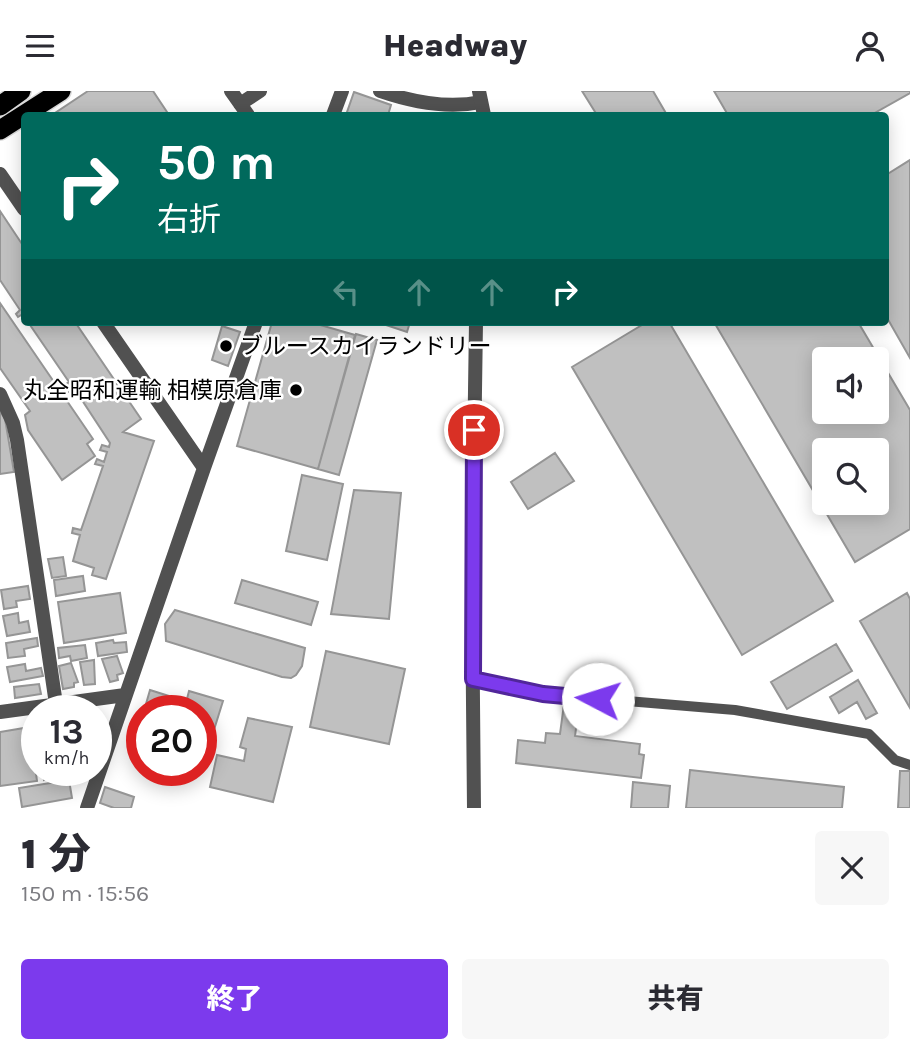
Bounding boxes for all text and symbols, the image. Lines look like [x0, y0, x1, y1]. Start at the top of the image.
icon: menu [21, 27, 59, 65]
text: Headway [383, 27, 527, 64]
icon: person [851, 27, 889, 65]
text: 50 m [157, 134, 275, 191]
icon: right [42, 140, 133, 231]
text: 右折 [157, 201, 221, 238]
icon: left [327, 273, 365, 311]
icon: ahead [400, 273, 438, 311]
icon: ahead [473, 273, 511, 311]
icon: right [546, 273, 584, 311]
place label: ブルースカイランドリー [240, 333, 492, 360]
marker: ブルースカイランドリー [218, 338, 234, 354]
map controls [812, 347, 889, 515]
button: sound [812, 347, 889, 424]
place label: 丸全昭和運輸 相模原倉庫 [24, 377, 282, 404]
marker: 丸全昭和運輸 相模原倉庫 [288, 382, 304, 398]
pin [444, 400, 504, 460]
icon: arrive [455, 411, 493, 449]
button: search [812, 438, 889, 515]
position arrow [561, 662, 635, 736]
speed limit sign: 20 [126, 695, 217, 786]
text: 13 [49, 711, 84, 752]
text: km/h [44, 747, 89, 769]
text: 1 分 [21, 829, 90, 879]
button: close [815, 831, 889, 905]
text: 150 m · 15:56 [21, 880, 149, 907]
button: 終了 [21, 959, 448, 1039]
button: 共有 [462, 959, 889, 1039]

